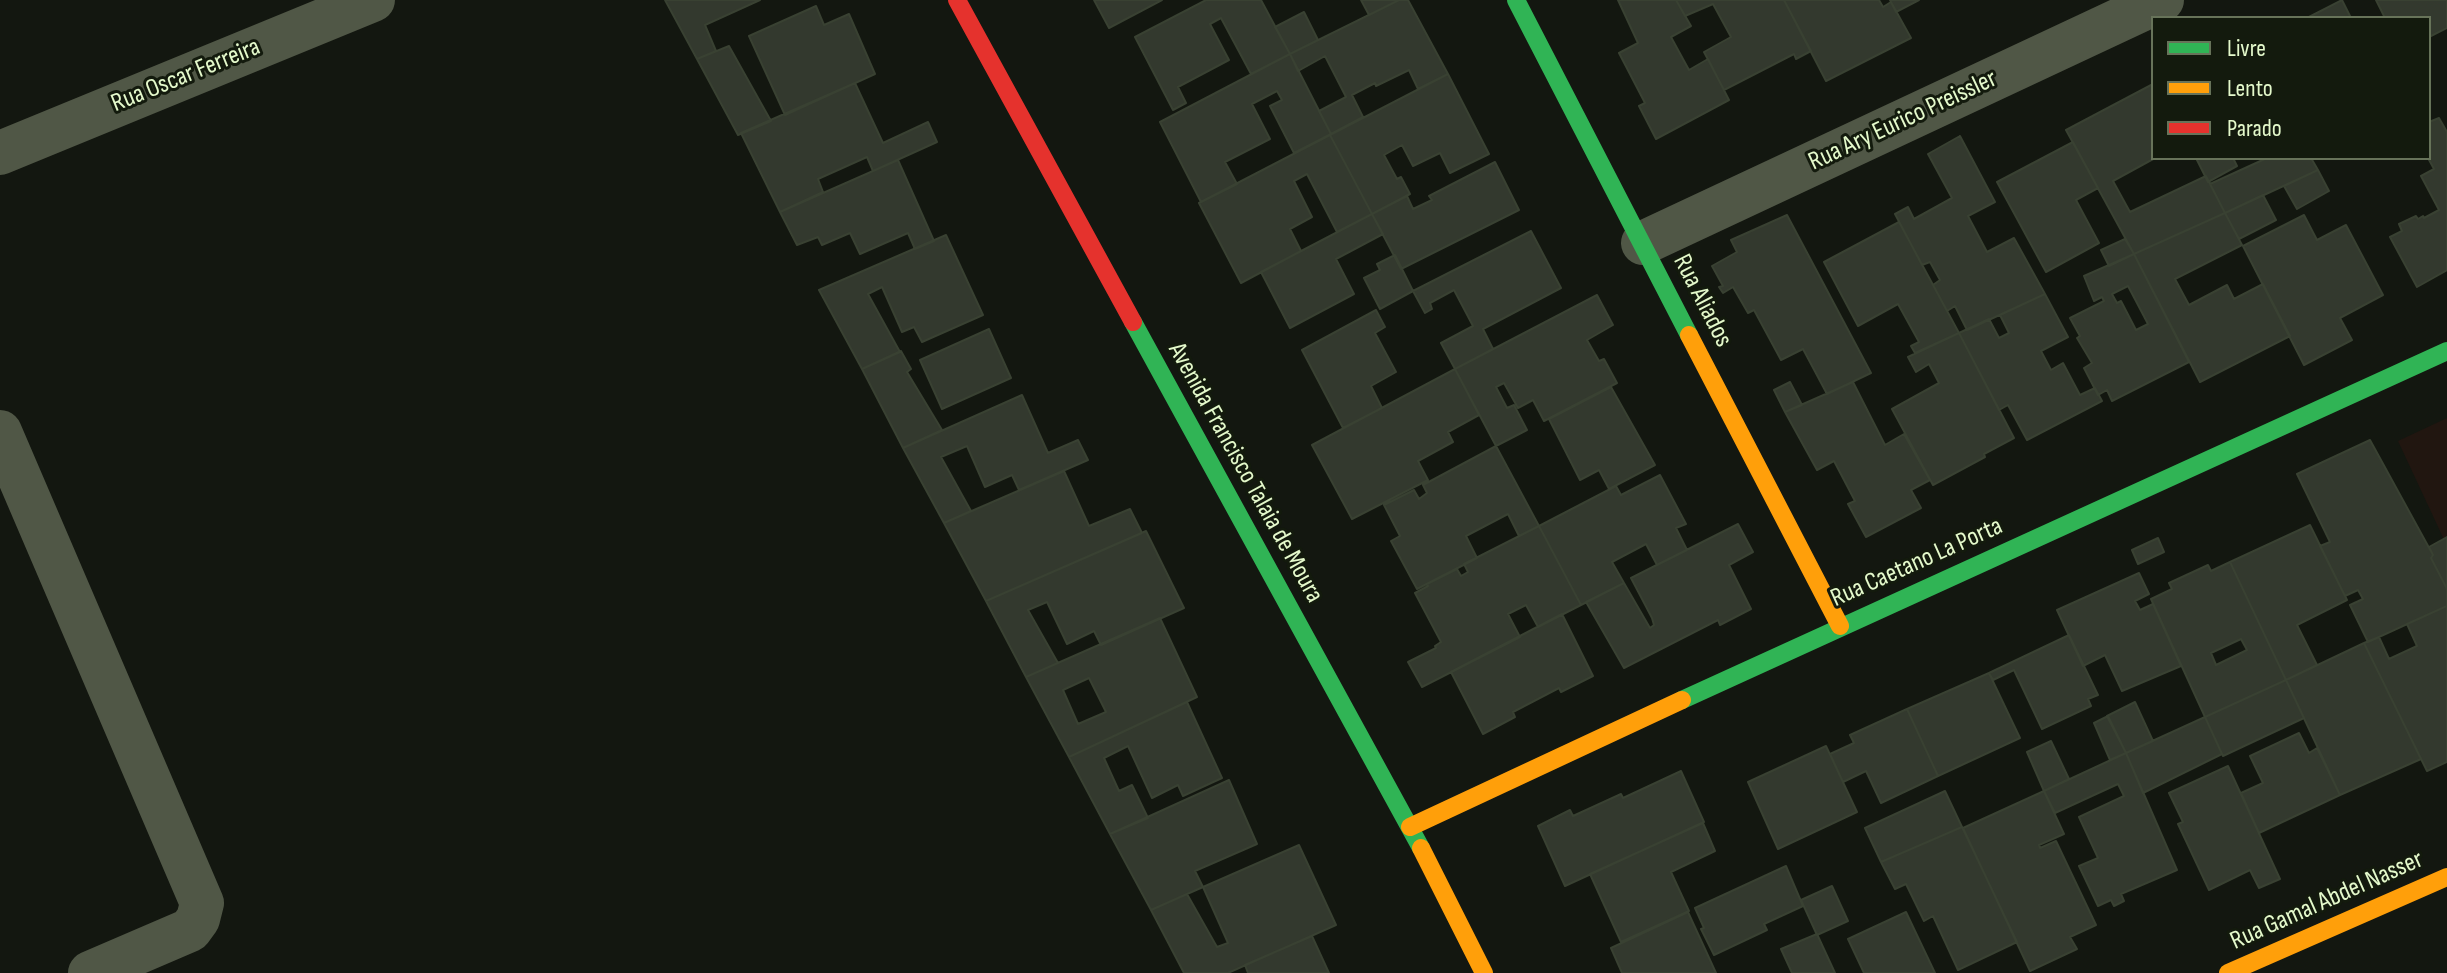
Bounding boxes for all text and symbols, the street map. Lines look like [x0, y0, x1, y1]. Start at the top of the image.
legend [2151, 16, 2431, 160]
street label: Rua Oscar Ferreira [107, 32, 265, 120]
text: Livre [2227, 34, 2266, 63]
street label: Rua Ary Eurico Preissler [1804, 64, 2002, 178]
text: Lento [2227, 74, 2273, 103]
text: Parado [2227, 114, 2282, 143]
street label: Rua Aliados [1665, 250, 1739, 352]
street label: Avenida Francisco Talaia de Moura [1161, 338, 1329, 608]
street label: Rua Caetano La Porta [1826, 511, 2008, 615]
street label: Rua Gamal Abdel Nasser [2226, 845, 2428, 957]

